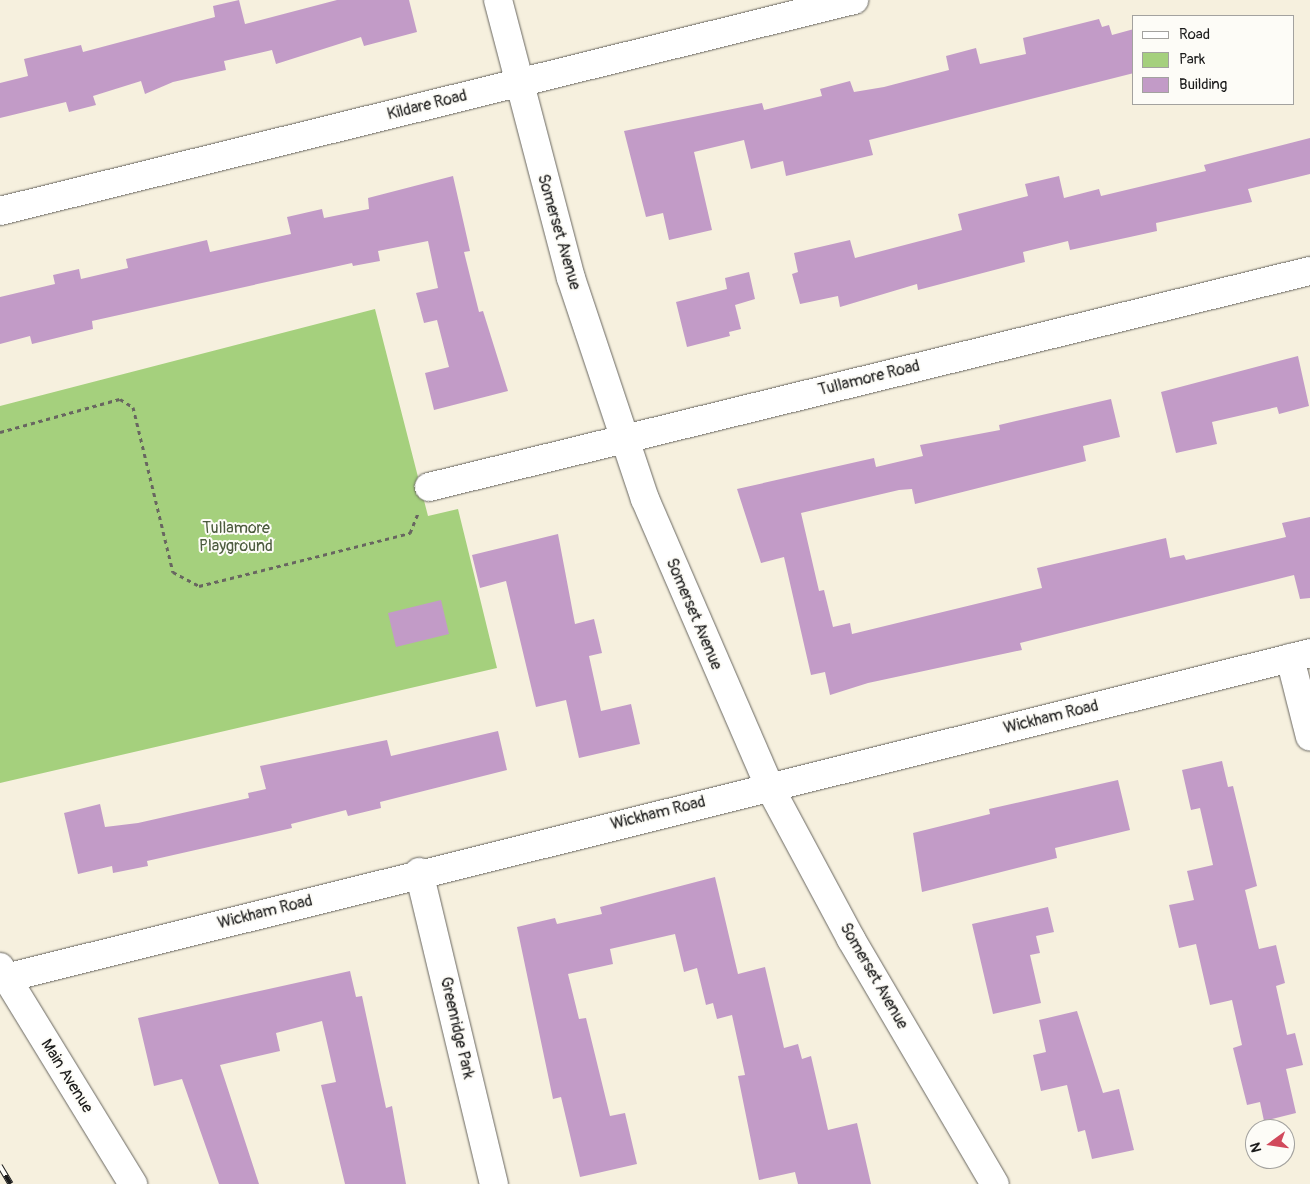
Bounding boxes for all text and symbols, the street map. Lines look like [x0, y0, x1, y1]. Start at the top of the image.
legend [1132, 15, 1295, 105]
text: Road [1179, 25, 1210, 44]
text: Park [1179, 50, 1205, 69]
text: Building [1179, 75, 1227, 94]
street label: Kildare Road [385, 86, 469, 124]
street label: Somerset Avenue [533, 172, 585, 292]
street label: Tullamore Road [816, 356, 922, 400]
park label: Tullamore Playground [199, 518, 273, 556]
street label: Somerset Avenue [662, 555, 726, 673]
street label: Wickham Road [1002, 696, 1100, 738]
street label: Wickham Road [609, 792, 707, 834]
street label: Wickham Road [216, 891, 314, 933]
street label: Somerset Avenue [836, 920, 912, 1032]
street label: Greenridge Park [436, 975, 478, 1081]
street label: Main Avenue [37, 1036, 97, 1116]
north arrow [1245, 1119, 1295, 1169]
text: N [1247, 1141, 1265, 1154]

